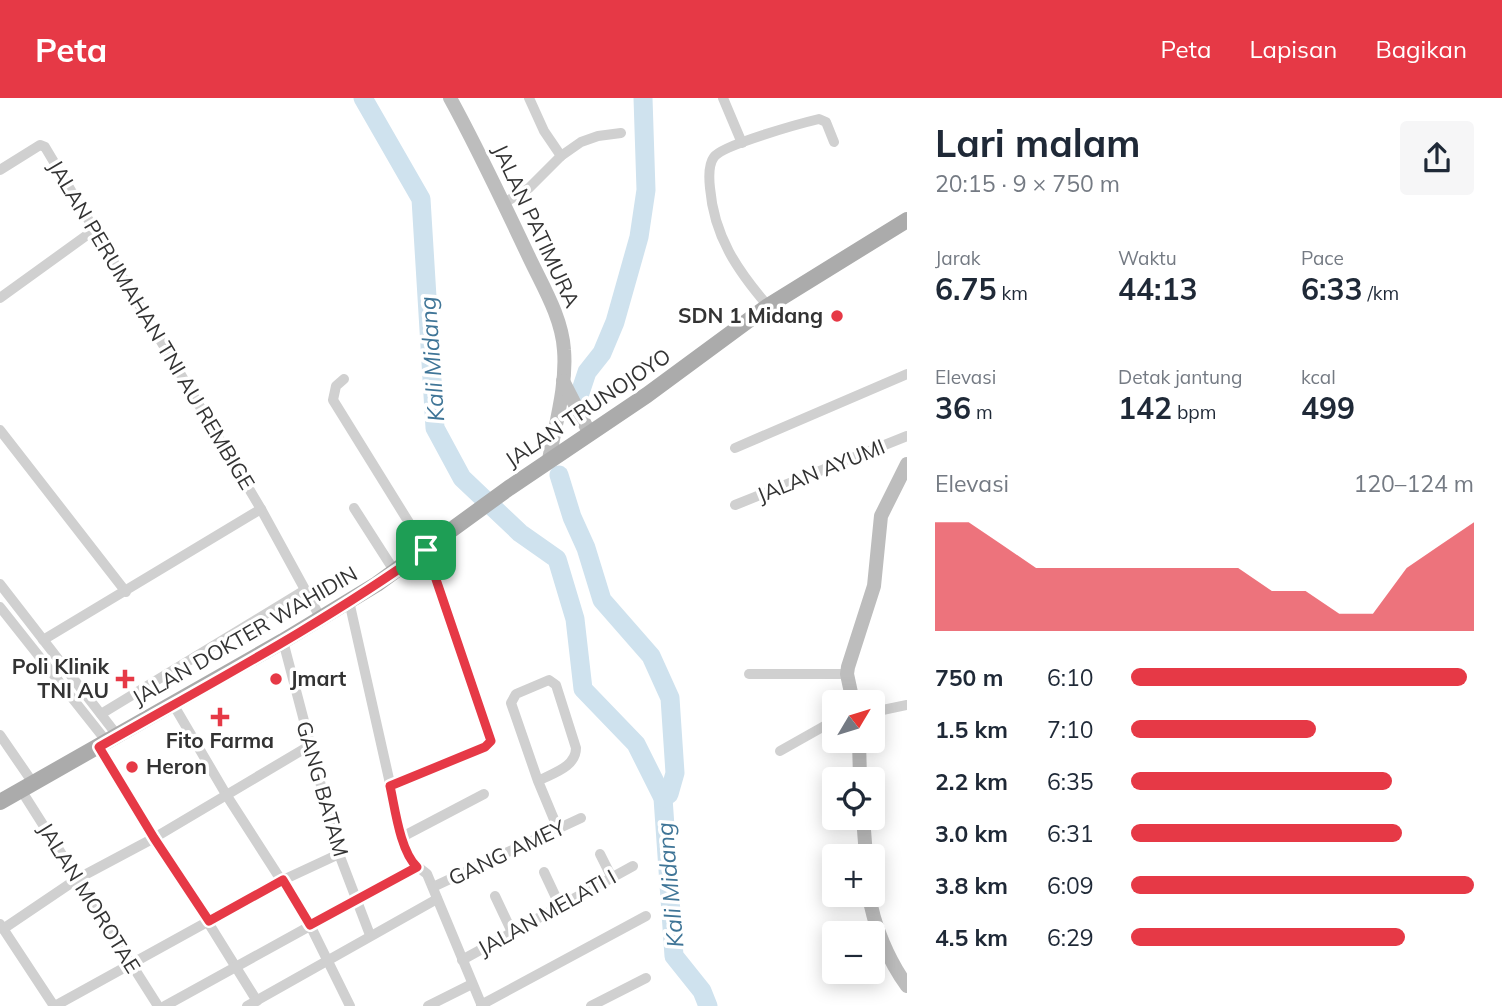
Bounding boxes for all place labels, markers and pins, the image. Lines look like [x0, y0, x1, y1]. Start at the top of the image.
place label: SDN 1 Midang [678, 302, 823, 328]
marker: SDN 1 Midang [829, 308, 845, 324]
pin [396, 520, 456, 580]
place label: Poli Klinik TNI AU [12, 653, 109, 703]
place label: Jmart [290, 665, 346, 691]
marker: Poli Klinik TNI AU [115, 669, 135, 689]
marker: Jmart [268, 671, 284, 687]
marker: Fito Farma [212, 709, 228, 725]
place label: Fito Farma [166, 727, 274, 753]
place label: Heron [146, 753, 207, 779]
marker: Heron [124, 759, 140, 775]

